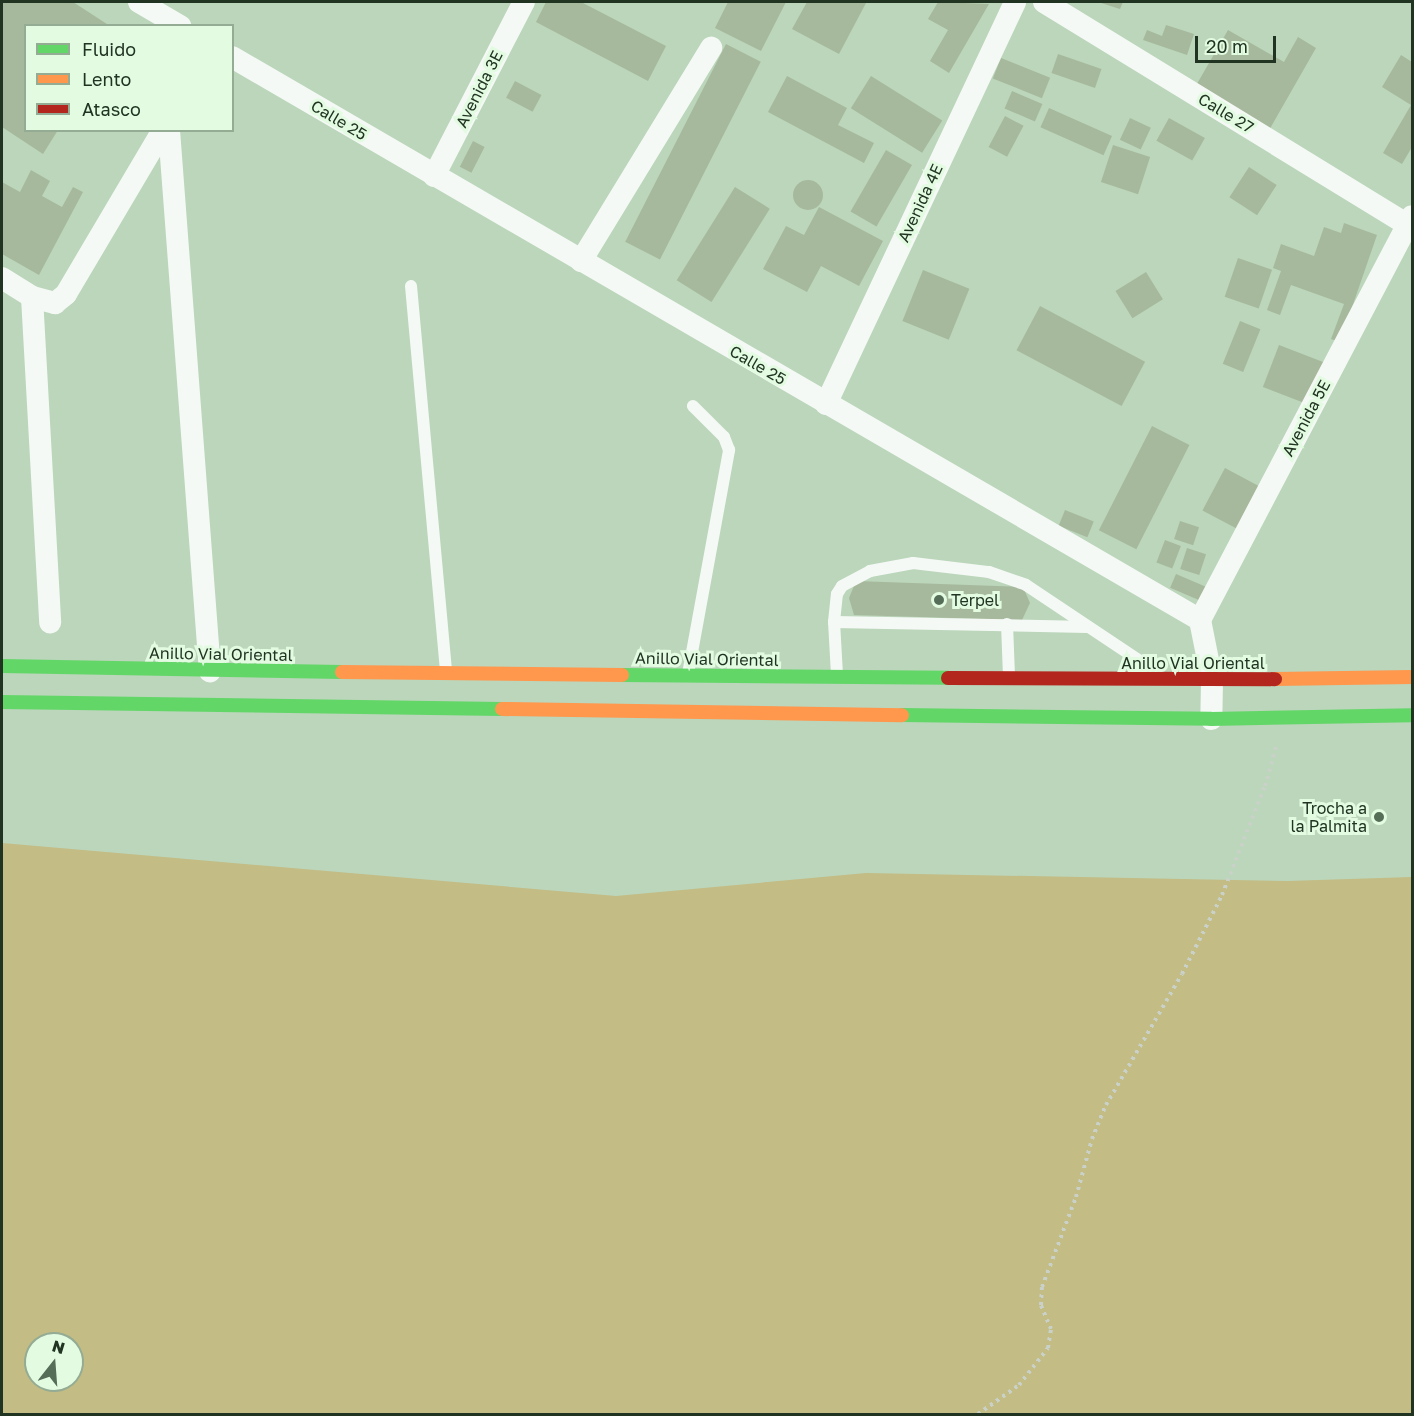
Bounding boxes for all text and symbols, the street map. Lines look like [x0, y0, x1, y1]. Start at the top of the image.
legend [24, 24, 234, 132]
scale bar [1198, 24, 1279, 62]
text: 20 m [1206, 35, 1248, 57]
text: Fluido [82, 38, 136, 60]
street label: Avenida 3E [451, 47, 507, 131]
text: Lento [82, 68, 131, 90]
street label: Calle 27 [1195, 89, 1257, 137]
street label: Calle 25 [308, 96, 370, 144]
text: Atasco [82, 98, 141, 120]
street label: Avenida 4E [894, 161, 946, 245]
street label: Calle 25 [726, 341, 790, 389]
street label: Avenida 5E [1278, 377, 1334, 459]
place label: Terpel [951, 590, 999, 610]
marker: Terpel [932, 593, 946, 607]
street label: Anillo Vial Oriental [149, 643, 293, 665]
street label: Anillo Vial Oriental [635, 648, 779, 670]
street label: Anillo Vial Oriental [1121, 653, 1265, 673]
place label: Trocha a la Palmita [1290, 798, 1367, 836]
marker: Trocha a la Palmita [1372, 810, 1386, 824]
north arrow [24, 1332, 84, 1392]
text: N [50, 1335, 67, 1358]

